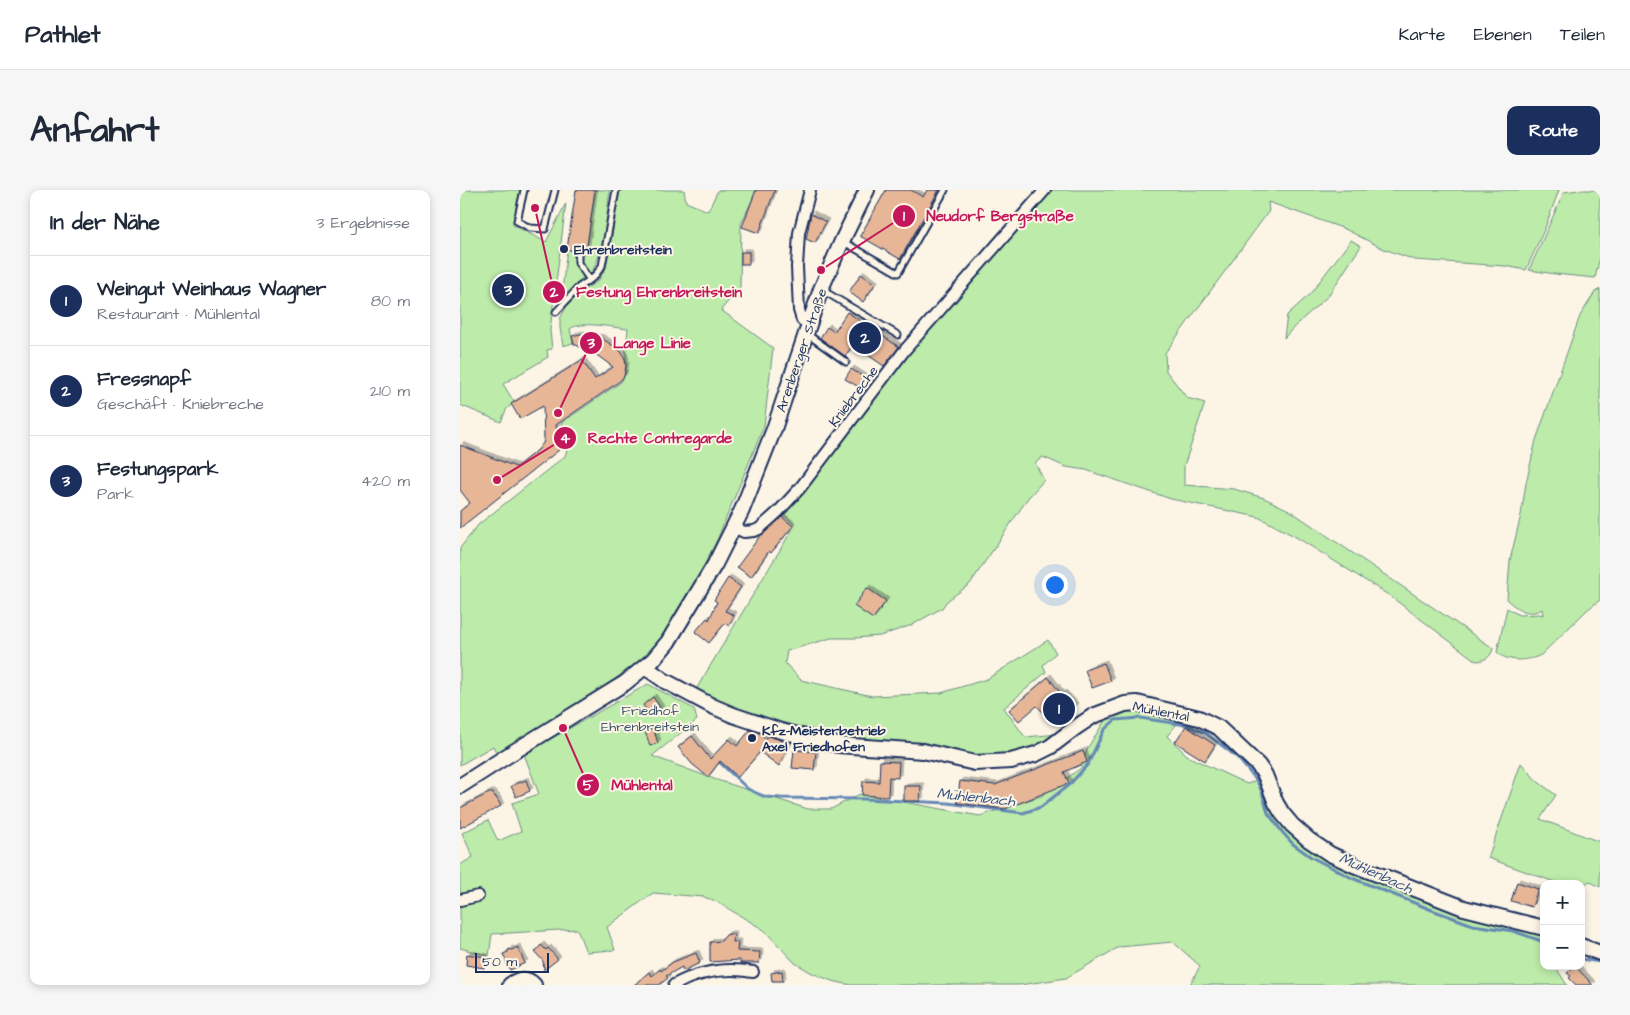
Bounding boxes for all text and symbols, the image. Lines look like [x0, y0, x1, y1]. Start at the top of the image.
text: Pathlet [25, 18, 101, 52]
text: Karte [1398, 22, 1446, 47]
text: Ebenen [1474, 22, 1532, 47]
text: Teilen [1560, 22, 1605, 47]
text: Anfahrt [30, 106, 159, 155]
button: Route [1507, 106, 1600, 155]
callout: Neudorf Bergstraße [892, 201, 1084, 231]
text: 1 [903, 206, 905, 227]
text: Neudorf Bergstraße [926, 206, 1074, 229]
text: In der Nähe [50, 208, 160, 237]
text: 3 Ergebnisse [316, 212, 410, 234]
place label: Ehrenbreitstein [574, 240, 672, 260]
marker: Ehrenbreitstein [558, 243, 570, 255]
pin: 3 [492, 271, 524, 309]
text: Weingut Weinhaus Wagner [97, 276, 326, 303]
callout: Festung Ehrenbreitstein [541, 277, 752, 307]
text: 2 [549, 282, 559, 303]
text: Festung Ehrenbreitstein [576, 282, 742, 305]
street label: Arenberger Straße [771, 285, 833, 415]
text: 1 [65, 290, 67, 312]
text: 80 m [371, 290, 410, 312]
text: Restaurant · Mühlental [97, 303, 260, 325]
pin: 2 [849, 319, 881, 357]
callout: Lange Linie [578, 328, 701, 358]
text: 3 [586, 333, 595, 354]
text: Lange Linie [613, 333, 691, 356]
street label: Kniebreche [824, 362, 884, 431]
text: Fressnapf [97, 366, 191, 393]
text: 2 [61, 380, 71, 402]
text: 210 m [370, 380, 410, 402]
text: Geschäft · Kniebreche [97, 393, 264, 415]
callout: Rechte Contregarde [553, 423, 742, 453]
text: 4 [560, 428, 571, 449]
text: Rechte Contregarde [588, 428, 732, 451]
text: Festungspark [97, 456, 219, 483]
text: 3 [62, 470, 70, 492]
text: 420 m [361, 470, 410, 492]
text: Park [97, 483, 134, 505]
your location [1042, 572, 1068, 598]
pin: 1 [1043, 690, 1075, 728]
street label: Mühlental [1131, 697, 1191, 727]
park label: Friedhof Ehrenbreitstein [601, 701, 699, 737]
place label: Kfz-Meisterbetrieb Axel Friedhofen [762, 721, 886, 757]
marker: Kfz-Meisterbetrieb Axel Friedhofen [746, 732, 758, 744]
callout: Mühlental [576, 770, 682, 800]
text: 5 [583, 775, 594, 796]
text: Mühlental [611, 775, 673, 796]
water label: Mühlenbach [936, 783, 1017, 812]
water label: Mühlenbach [1336, 848, 1416, 899]
map controls [1540, 880, 1585, 970]
button: + [1540, 880, 1585, 925]
button: − [1540, 925, 1585, 970]
scale bar [475, 950, 549, 973]
text: 50 m [482, 952, 517, 972]

